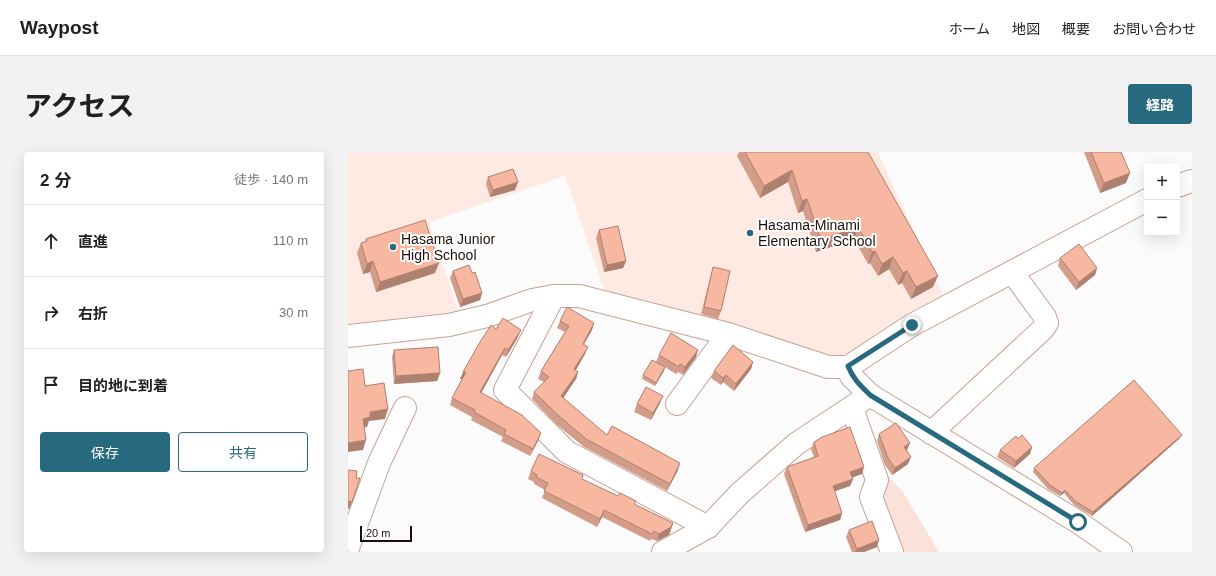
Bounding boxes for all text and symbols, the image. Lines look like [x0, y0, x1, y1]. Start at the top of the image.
text: Waypost [20, 17, 98, 38]
text: ホーム [948, 21, 990, 37]
text: 地図 [1012, 21, 1040, 37]
text: 概要 [1062, 21, 1090, 37]
text: お問い合わせ [1112, 21, 1196, 37]
button: 経路 [1128, 84, 1192, 124]
text: アクセス [24, 91, 135, 122]
map controls [1144, 164, 1180, 236]
button: + [1144, 164, 1180, 200]
text: 2 分 [40, 171, 71, 190]
text: 徒歩 · 140 m [234, 172, 308, 187]
button: − [1144, 200, 1180, 236]
place label: Hasama-Minami Elementary School [758, 217, 876, 249]
marker: Hasama-Minami Elementary School [745, 228, 755, 238]
icon: ahead [40, 230, 62, 252]
place label: Hasama Junior High School [401, 231, 495, 263]
text: 直進 [78, 233, 108, 250]
text: 110 m [273, 233, 308, 248]
marker: Hasama Junior High School [388, 242, 398, 252]
icon: right [40, 302, 62, 324]
text: 右折 [78, 305, 108, 322]
text: 30 m [279, 305, 308, 320]
route end [903, 316, 921, 334]
icon: arrive [40, 374, 62, 396]
text: 目的地に到着 [78, 377, 168, 394]
button: 保存 [40, 432, 170, 472]
button: 共有 [178, 432, 308, 472]
route start [1069, 513, 1087, 531]
scale bar [360, 524, 412, 543]
text: 20 m [366, 527, 390, 539]

